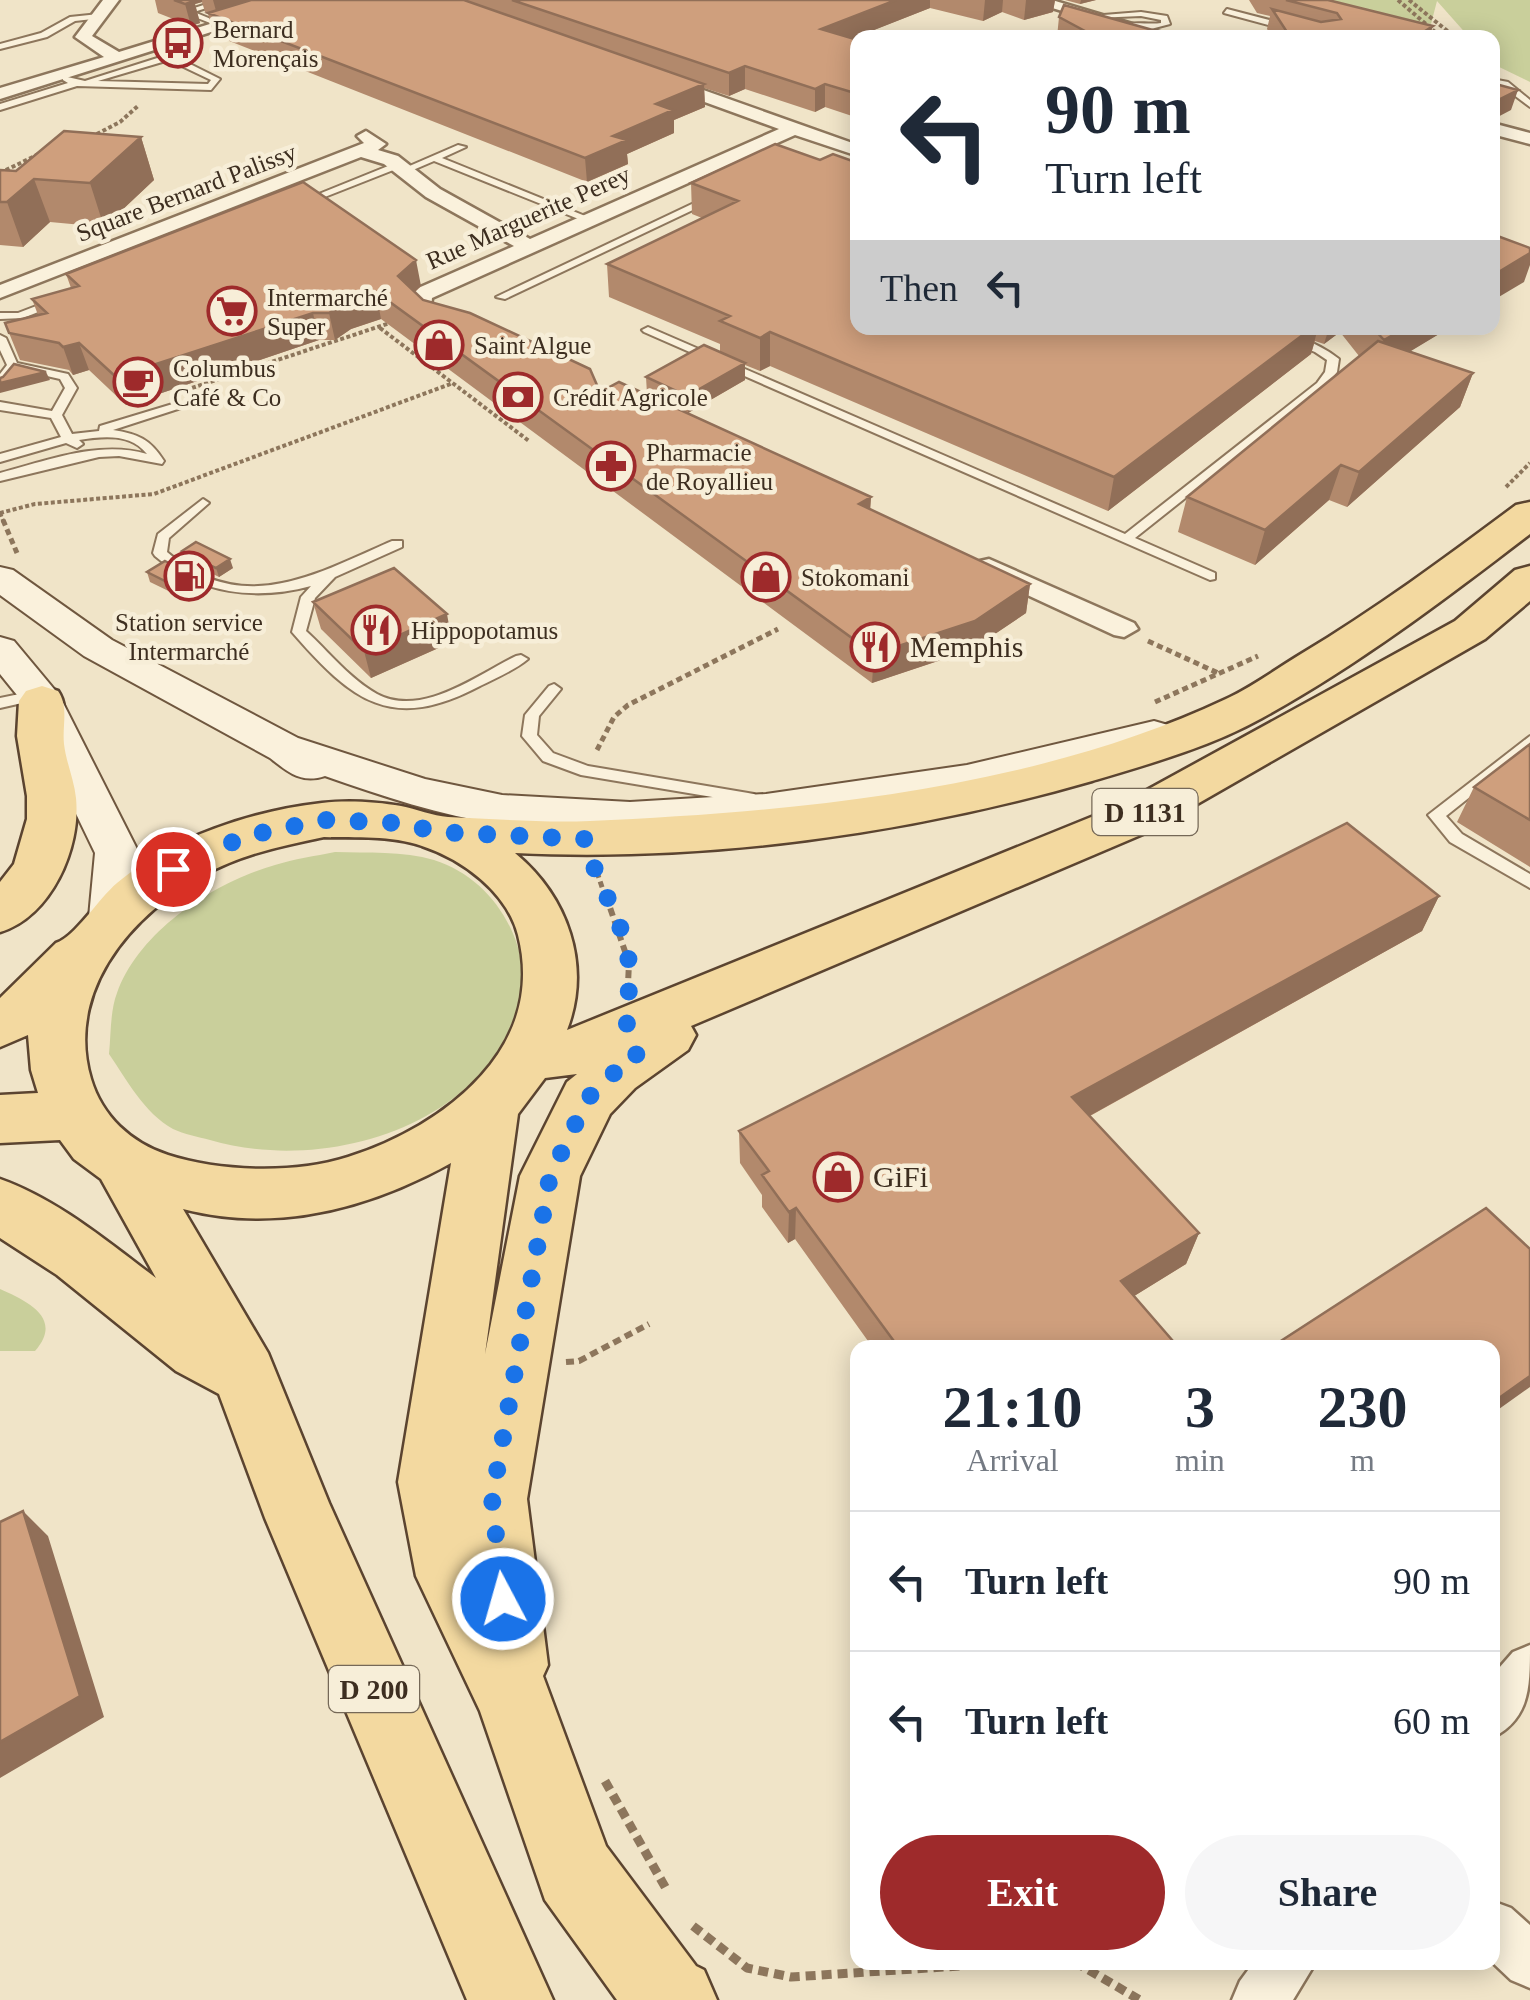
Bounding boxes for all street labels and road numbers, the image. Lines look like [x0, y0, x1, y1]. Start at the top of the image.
street label: Square Bernard Palissy [72, 138, 300, 247]
street label: Rue Marguerite Perey [422, 160, 635, 275]
road number: D 1131 [1092, 789, 1198, 835]
road number: D 200 [329, 1666, 419, 1712]

